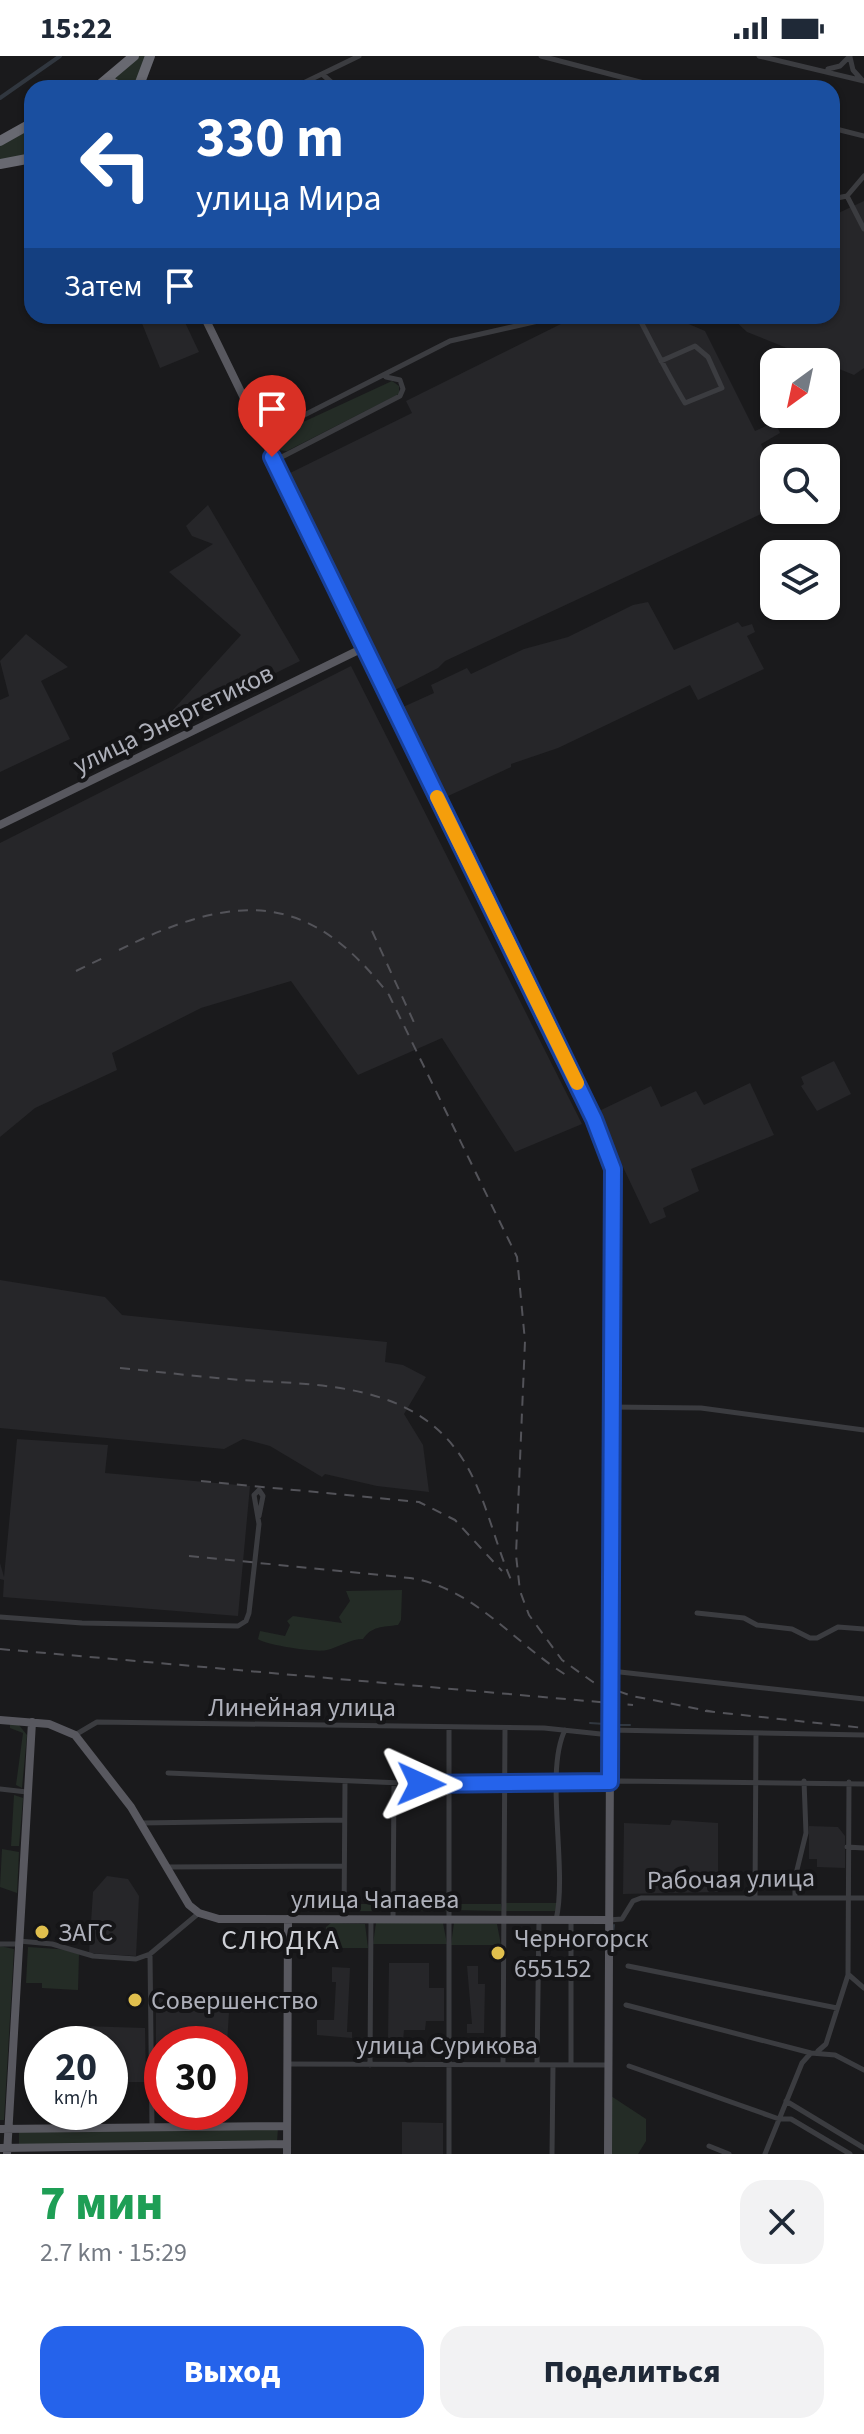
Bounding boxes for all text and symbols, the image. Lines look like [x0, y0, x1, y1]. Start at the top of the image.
text: 15:22 [40, 7, 112, 50]
text: 330 m [196, 99, 344, 178]
icon: left [64, 112, 168, 216]
text: улица Мира [196, 173, 382, 224]
icon: arrive [158, 264, 202, 308]
text: Затем [64, 265, 142, 308]
north arrow [760, 348, 840, 428]
map controls [760, 348, 840, 620]
pin [238, 375, 306, 457]
icon: arrive [250, 387, 294, 431]
button: search [760, 444, 840, 524]
button: layers [760, 540, 840, 620]
street label: улица Энергетиков [67, 654, 279, 784]
street label: Линейная улица [208, 1689, 396, 1726]
position arrow [379, 1742, 463, 1826]
street label: Рабочая улица [647, 1859, 815, 1899]
street label: улица Чапаева [291, 1881, 459, 1918]
place label: ЗАГС [58, 1914, 113, 1951]
district label: СЛЮДКА [221, 1920, 341, 1960]
place label: Черногорск 655152 [514, 1920, 649, 1987]
marker: ЗАГС [33, 1923, 51, 1941]
marker: Черногорск 655152 [489, 1944, 507, 1962]
place label: Совершенство [151, 1982, 318, 2019]
marker: Совершенство [126, 1991, 144, 2009]
speed limit sign: 30 [144, 2026, 248, 2130]
street label: улица Сурикова [356, 2027, 538, 2064]
text: 20 [55, 2039, 97, 2096]
text: km/h [54, 2084, 98, 2112]
text: 7 мин [40, 2170, 163, 2238]
button: close [740, 2180, 824, 2264]
text: 2.7 km · 15:29 [40, 2234, 187, 2271]
button: Выход [40, 2326, 424, 2418]
button: Поделиться [440, 2326, 824, 2418]

